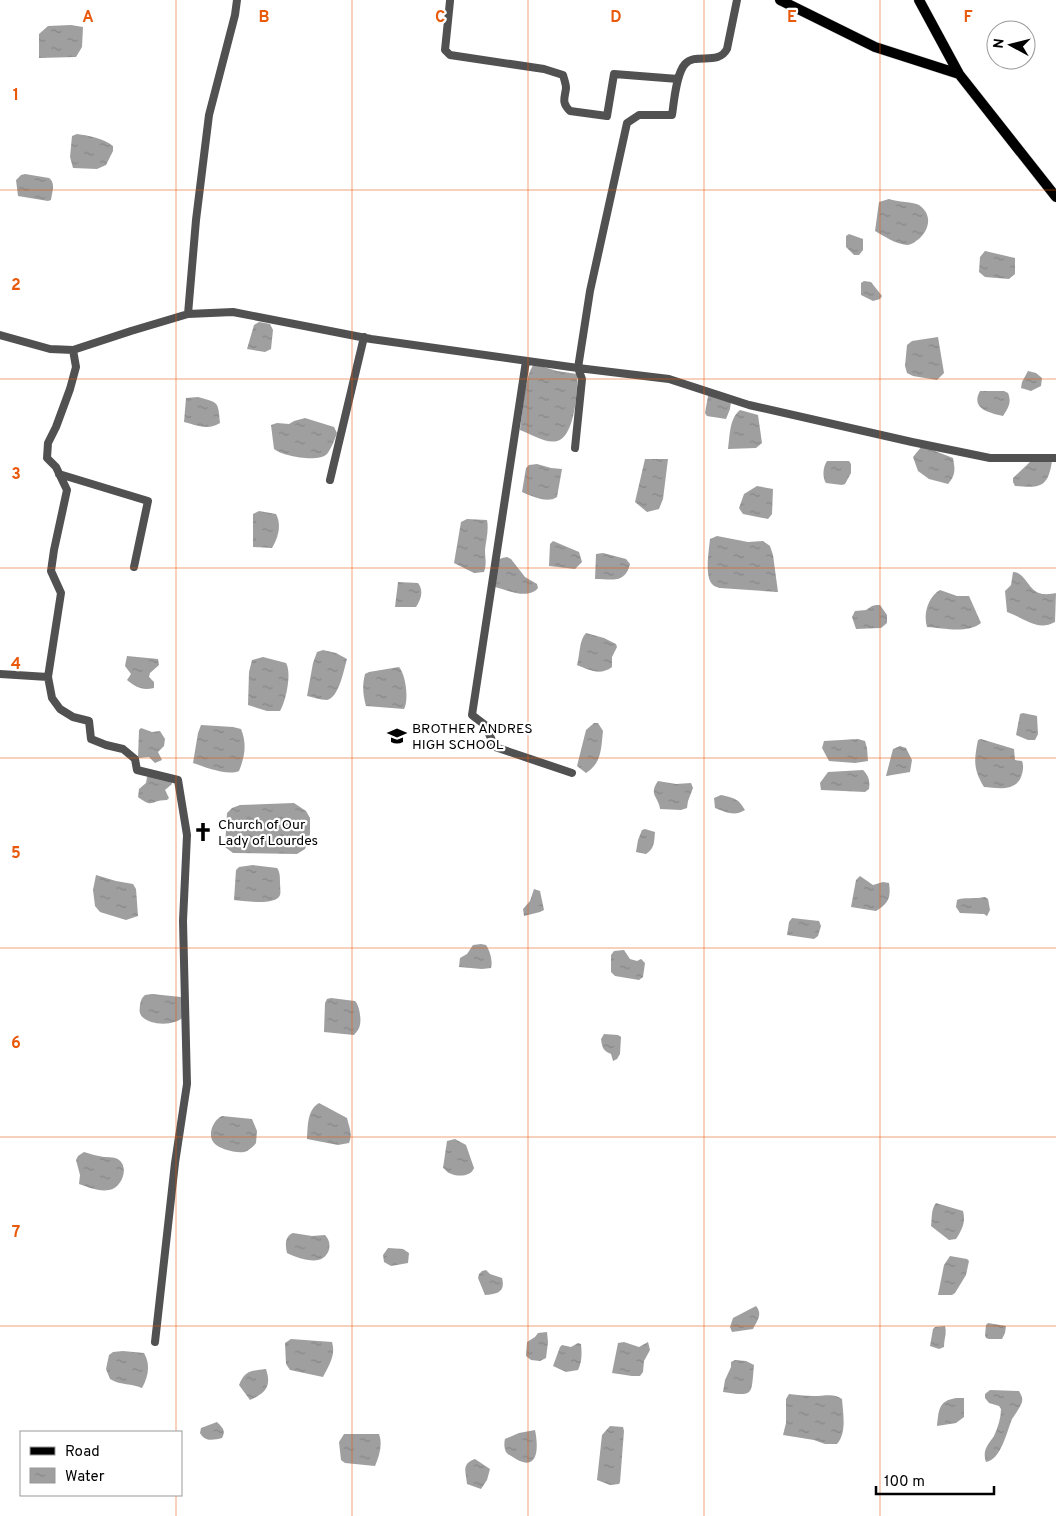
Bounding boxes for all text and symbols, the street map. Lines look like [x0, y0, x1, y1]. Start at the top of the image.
text: A [82, 8, 94, 28]
text: B [258, 8, 270, 28]
text: C [435, 8, 445, 28]
text: D [610, 8, 622, 28]
text: E [787, 8, 797, 28]
text: F [963, 8, 973, 28]
north arrow [986, 20, 1036, 70]
text: N [991, 38, 1009, 50]
text: 1 [13, 86, 19, 106]
text: 2 [11, 276, 21, 296]
text: 3 [11, 465, 21, 485]
text: 4 [11, 655, 21, 675]
place label: BROTHER ANDRES HIGH SCHOOL [412, 721, 533, 754]
school or university icon: BROTHER ANDRES HIGH SCHOOL [386, 725, 408, 747]
place label: Church of Our Lady of Lourdes [218, 817, 318, 850]
church icon: Church of Our Lady of Lourdes [192, 821, 214, 843]
text: 5 [11, 844, 21, 864]
text: 6 [11, 1034, 21, 1054]
text: 7 [12, 1223, 20, 1243]
legend [20, 1431, 182, 1496]
text: Road [65, 1443, 100, 1462]
scale bar [876, 1464, 994, 1496]
text: Water [65, 1468, 105, 1487]
text: 100 m [884, 1473, 925, 1492]

